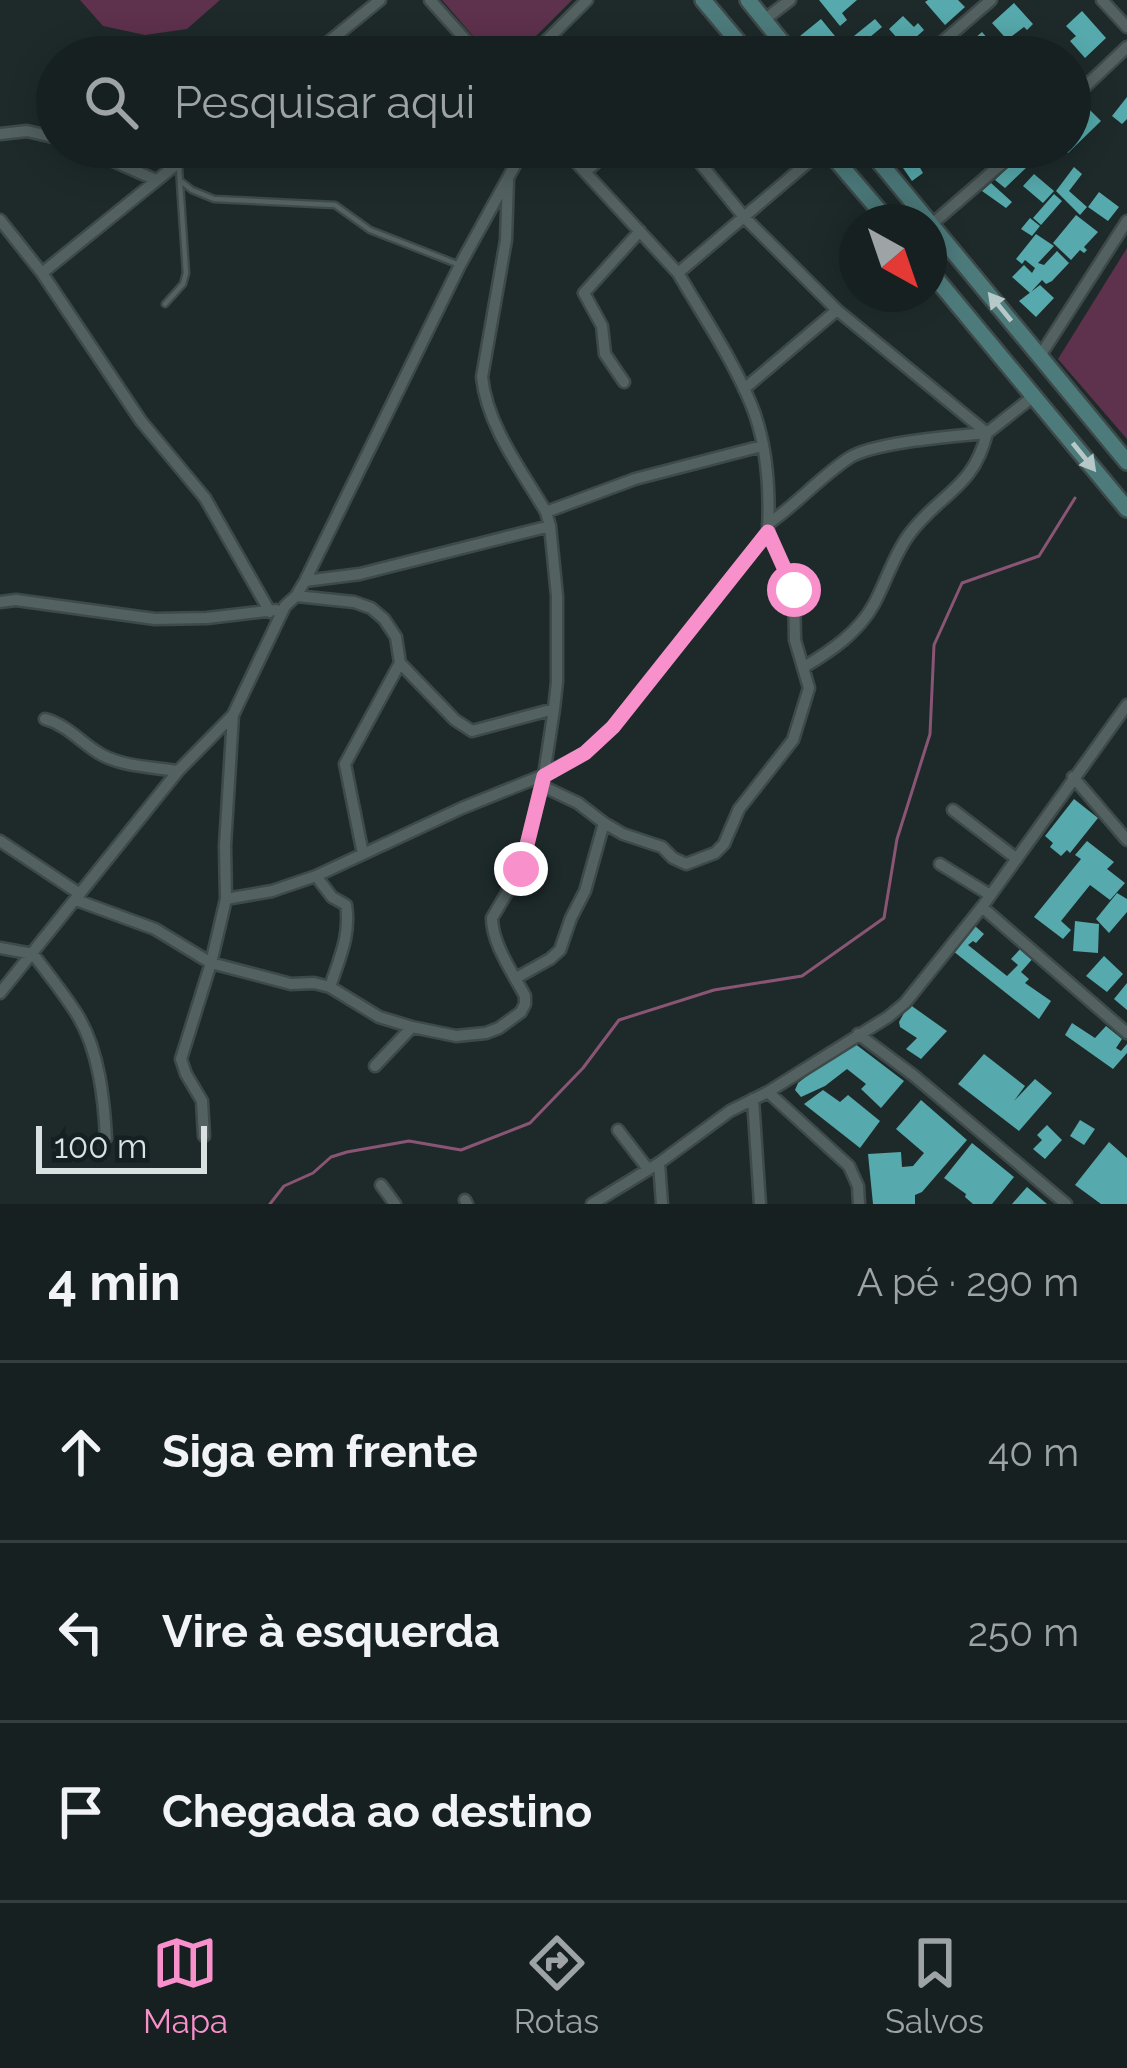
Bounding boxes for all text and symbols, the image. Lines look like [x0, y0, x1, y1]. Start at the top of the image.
search box [36, 36, 1091, 168]
icon: search [78, 69, 144, 135]
text: Pesquisar aqui [174, 76, 475, 129]
north arrow [839, 204, 947, 312]
one-way arrow [987, 291, 1013, 322]
one-way arrow [1071, 441, 1097, 472]
route start [767, 563, 821, 617]
route end [494, 842, 548, 896]
scale bar [36, 1120, 207, 1173]
text: 100 m [54, 1127, 147, 1166]
text: 4 min [48, 1252, 181, 1312]
text: A pé · 290 m [857, 1259, 1079, 1305]
icon: ahead [48, 1419, 114, 1485]
text: Siga em frente [162, 1425, 478, 1478]
text: 40 m [988, 1429, 1079, 1475]
icon: left [48, 1599, 114, 1665]
text: Vire à esquerda [162, 1605, 500, 1658]
text: 250 m [968, 1609, 1079, 1655]
icon: arrive [48, 1779, 114, 1845]
text: Chegada ao destino [162, 1785, 592, 1838]
tab: Mapa [143, 1930, 228, 2041]
tab: Rotas [514, 1930, 599, 2041]
tab: Salvos [885, 1930, 984, 2041]

